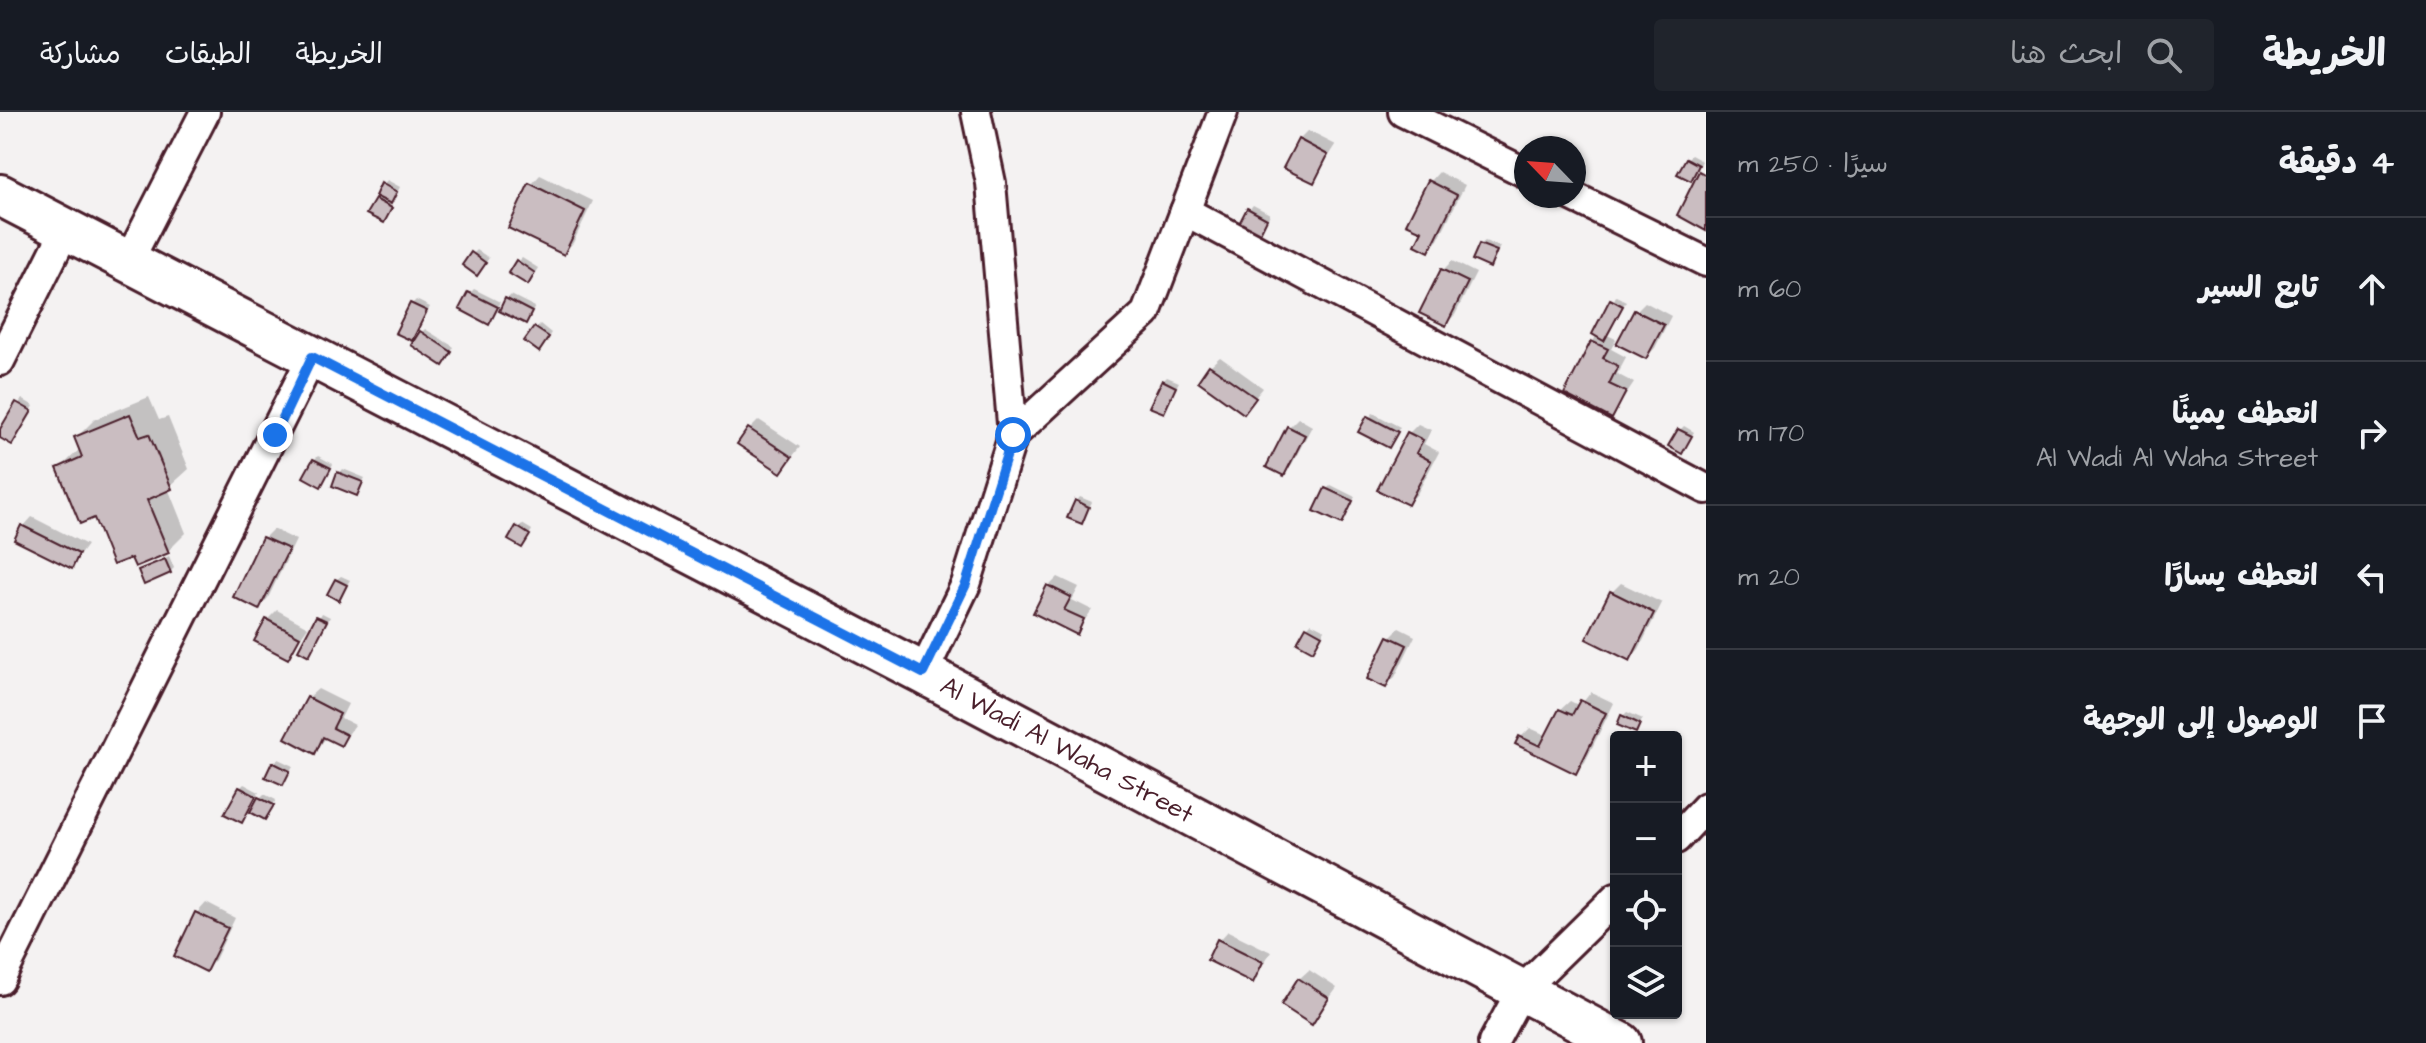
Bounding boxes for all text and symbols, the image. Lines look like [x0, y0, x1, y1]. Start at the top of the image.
search box [1654, 19, 2214, 91]
text: الخريطة [2262, 29, 2386, 81]
text: ابحث هنا [2010, 33, 2122, 75]
icon: search [2142, 33, 2186, 77]
text: مشاركة [40, 35, 121, 74]
text: الطبقات [165, 35, 251, 74]
text: الخريطة [295, 35, 383, 74]
north arrow [1514, 136, 1586, 208]
text: 4 دقيقة [2279, 139, 2394, 187]
text: سيرًا · 250 m [1738, 146, 1888, 182]
text: تابع السير [2199, 267, 2318, 309]
icon: ahead [2350, 267, 2394, 311]
text: 60 m [1738, 271, 1801, 307]
text: انعطف يمينًا [2172, 393, 2318, 435]
icon: right [2350, 411, 2394, 455]
text: 170 m [1738, 415, 1804, 451]
route end [257, 417, 293, 453]
route start [995, 417, 1031, 453]
text: Al Wadi Al Waha Street [2036, 440, 2318, 476]
text: انعطف يسارًا [2164, 555, 2318, 597]
icon: left [2350, 555, 2394, 599]
text: 20 m [1738, 559, 1800, 595]
street label: Al Wadi Al Waha Street [934, 668, 1200, 832]
text: الوصول إلى الوجهة [2083, 699, 2318, 741]
icon: arrive [2350, 699, 2394, 743]
map controls [1610, 731, 1682, 1019]
button: + [1610, 731, 1682, 803]
button: − [1610, 803, 1682, 875]
button: locate [1610, 875, 1682, 947]
button: layers [1610, 947, 1682, 1019]

